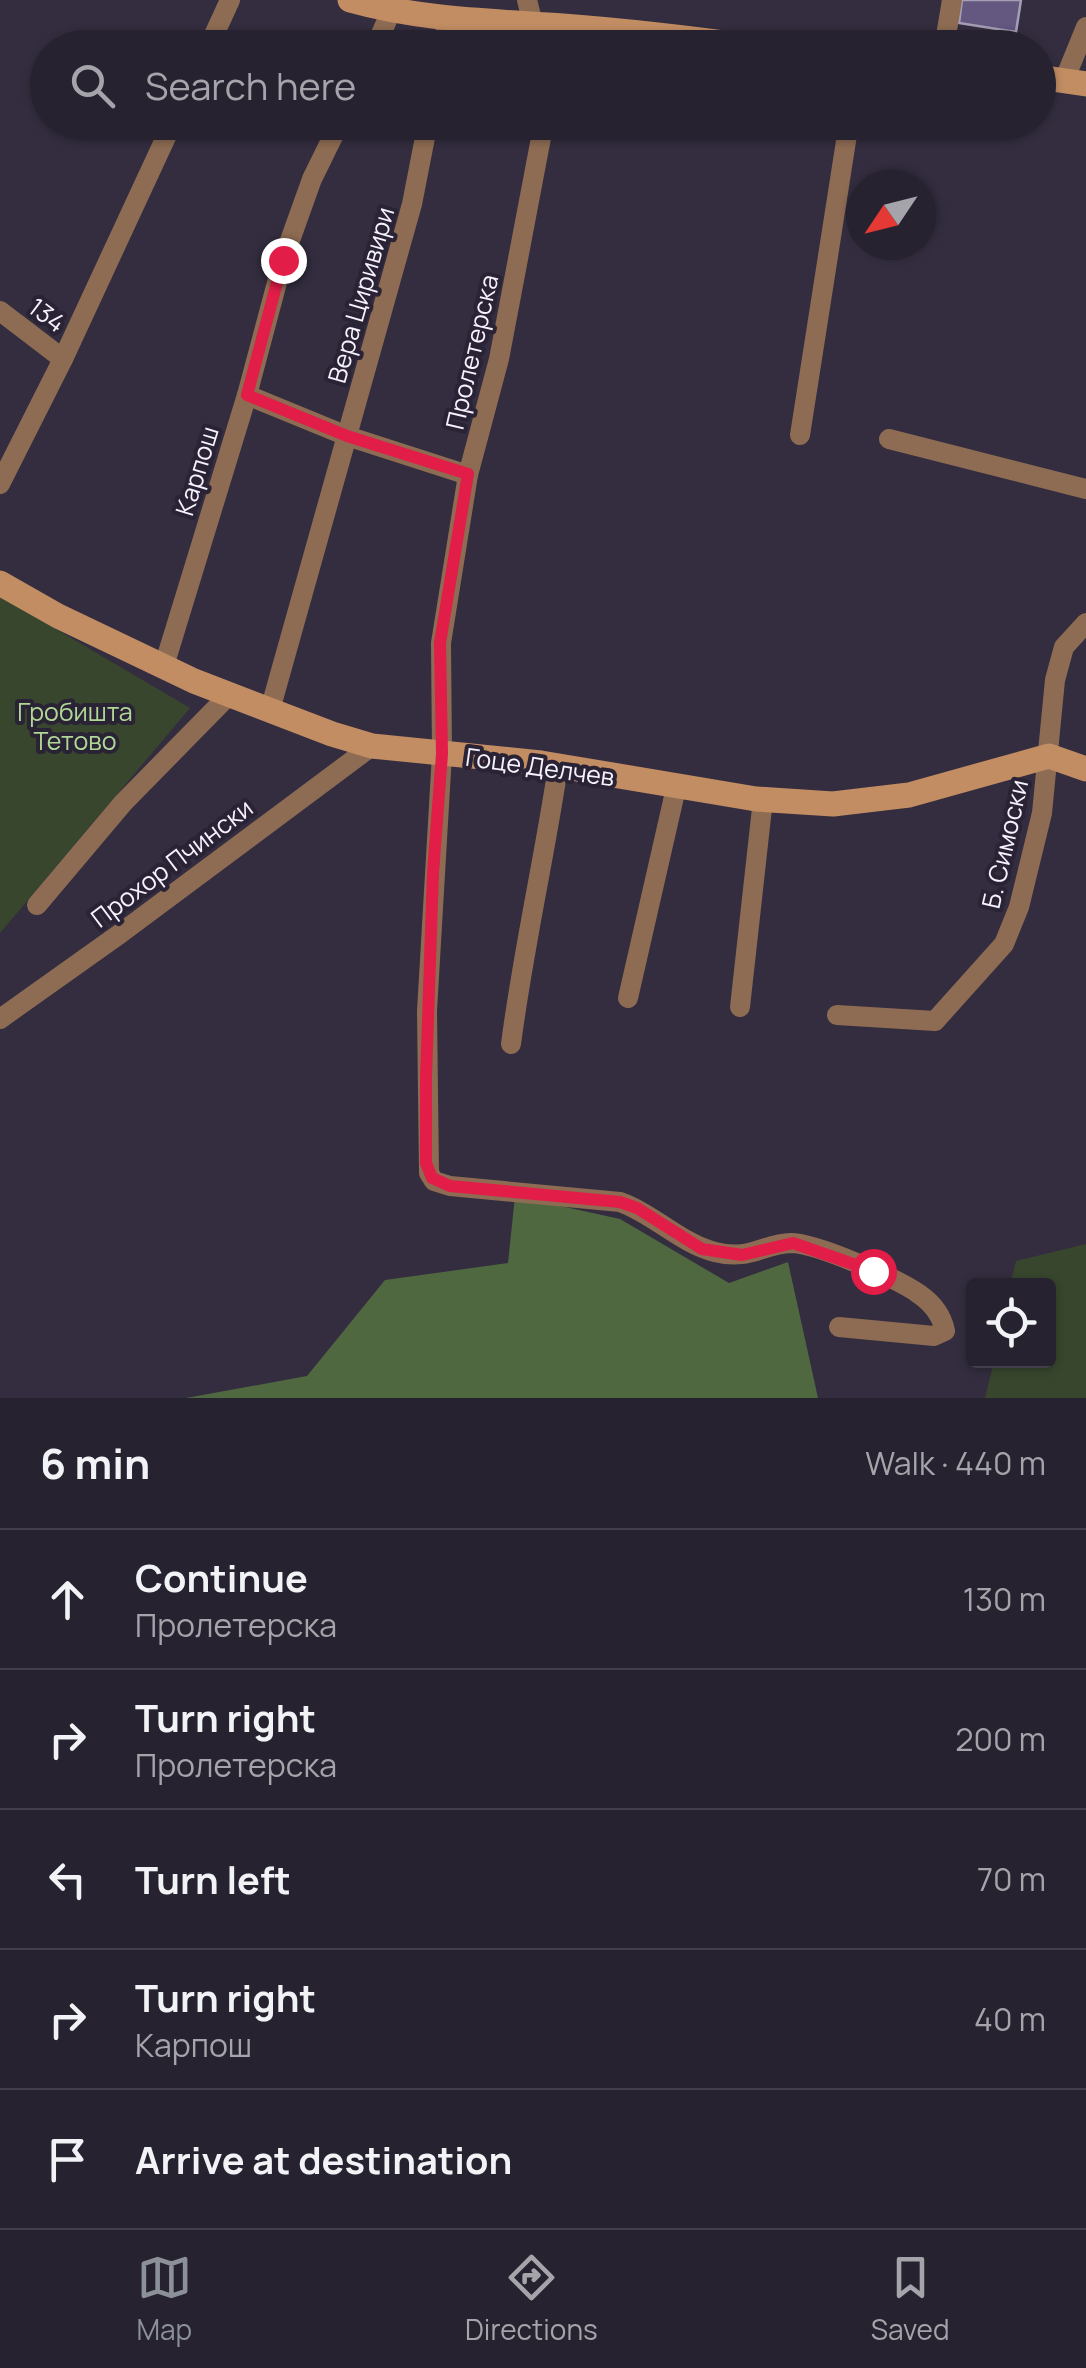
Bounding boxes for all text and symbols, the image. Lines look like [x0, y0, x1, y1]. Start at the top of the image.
search box [30, 30, 1056, 140]
icon: search [65, 58, 120, 113]
text: Search here [145, 59, 356, 111]
north arrow [846, 170, 936, 260]
street label: Вера Циривири [319, 203, 402, 387]
route end [261, 238, 307, 284]
street label: Пролетерска [437, 271, 506, 433]
street label: 134 [21, 289, 73, 340]
street label: Карпош [166, 422, 227, 520]
park label: Гробишта Тетово [17, 694, 133, 758]
street label: Гоце Делчев [463, 739, 617, 794]
street label: Б. Симоски [973, 776, 1036, 912]
street label: Прохор Пчински [84, 790, 260, 935]
route start [851, 1249, 897, 1295]
map controls [966, 1278, 1056, 1368]
button: locate [966, 1278, 1056, 1368]
text: 6 min [40, 1434, 150, 1492]
text: Walk · 440 m [865, 1441, 1046, 1485]
text: Continue [135, 1551, 308, 1603]
icon: ahead [40, 1572, 95, 1627]
text: 130 m [963, 1577, 1046, 1621]
text: Пролетерска [135, 1603, 337, 1647]
text: Turn right [135, 1691, 316, 1743]
icon: right [40, 1712, 95, 1767]
text: 200 m [955, 1717, 1046, 1761]
text: Пролетерска [135, 1743, 337, 1787]
icon: left [40, 1852, 95, 1907]
text: Turn left [135, 1853, 291, 1905]
text: 70 m [977, 1857, 1046, 1901]
text: Turn right [135, 1971, 316, 2023]
icon: right [40, 1992, 95, 2047]
text: 40 m [974, 1997, 1046, 2041]
text: Карпош [135, 2023, 252, 2067]
icon: arrive [40, 2132, 95, 2187]
text: Arrive at destination [135, 2133, 512, 2185]
tab: Map [136, 2250, 192, 2348]
tab: Directions [465, 2250, 598, 2348]
tab: Saved [871, 2250, 950, 2348]

